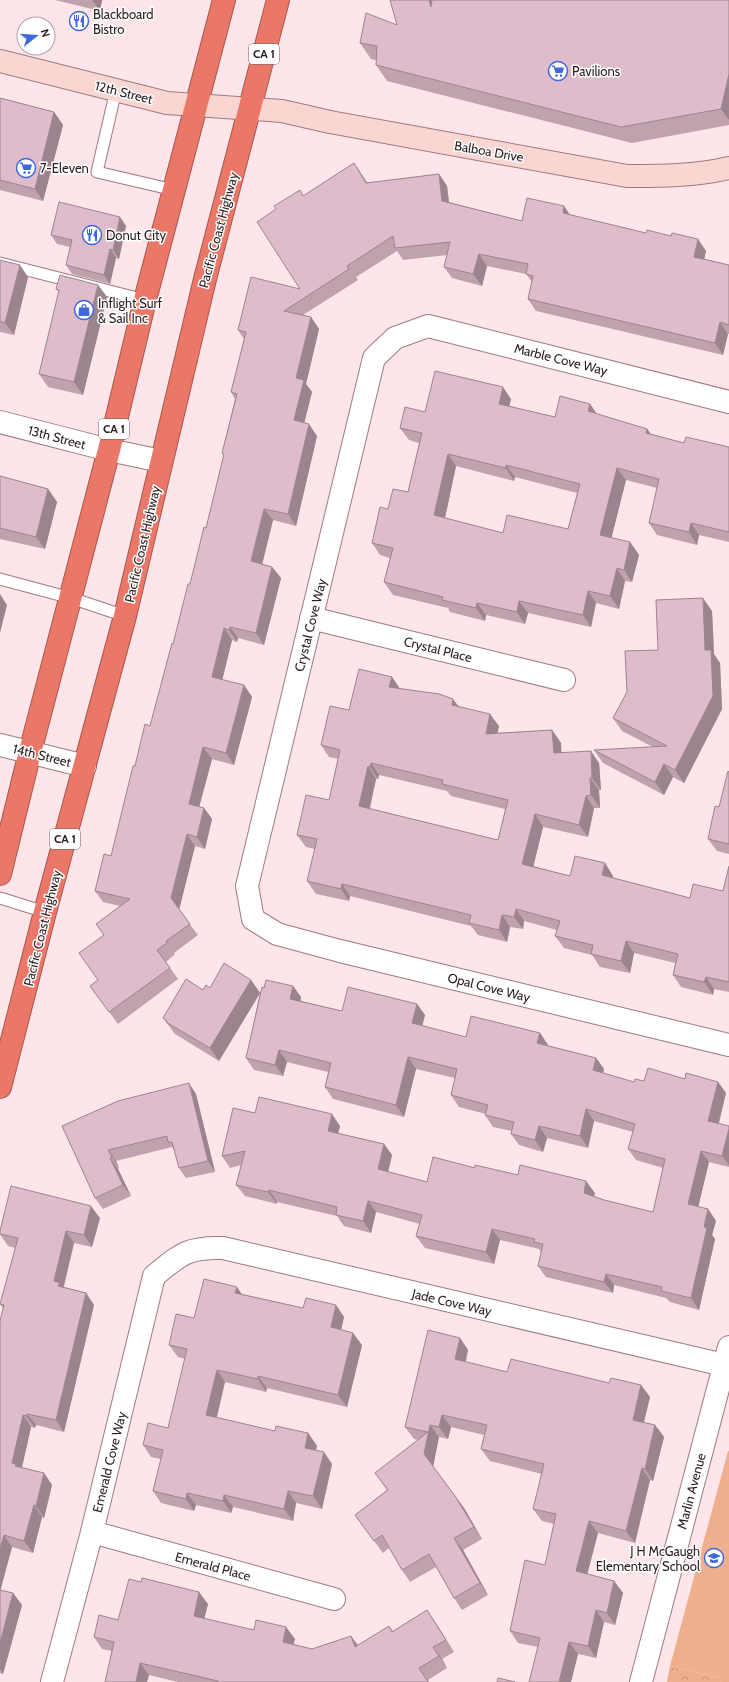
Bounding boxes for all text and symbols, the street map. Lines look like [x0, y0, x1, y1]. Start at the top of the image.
place label: Blackboard Bistro [93, 6, 153, 37]
restaurant icon: Blackboard Bistro [68, 10, 90, 32]
north arrow [16, 16, 56, 56]
text: N [38, 27, 53, 39]
road number: CA 1 [249, 44, 279, 64]
supermarket icon: Pavilions [547, 60, 569, 82]
place label: Pavilions [572, 63, 621, 79]
street label: 12th Street [94, 77, 155, 107]
street label: Balboa Drive [453, 137, 525, 165]
supermarket icon: 7-Eleven [15, 157, 37, 179]
place label: 7-Eleven [40, 160, 89, 176]
street label: Pacific Coast Highway [195, 170, 241, 290]
restaurant icon: Donut City [81, 224, 103, 246]
place label: Donut City [106, 227, 166, 243]
place label: Inflight Surf & Sail Inc [98, 295, 163, 326]
shop icon: Inflight Surf & Sail Inc [73, 299, 95, 321]
street label: Marble Cove Way [513, 340, 610, 378]
road number: CA 1 [99, 419, 129, 439]
street label: 13th Street [26, 422, 88, 453]
street label: Pacific Coast Highway [121, 484, 163, 604]
street label: Crystal Cove Way [291, 576, 329, 673]
street label: Crystal Place [402, 633, 474, 665]
street label: 14th Street [11, 740, 73, 770]
road number: CA 1 [50, 829, 80, 849]
street label: Pacific Coast Highway [20, 868, 64, 988]
street label: Opal Cove Way [446, 969, 532, 1005]
street label: Jade Cove Way [410, 1285, 494, 1319]
street label: Emerald Cove Way [89, 1409, 129, 1514]
street label: Marlin Avenue [673, 1451, 709, 1531]
place label: J H McGaugh Elementary School [596, 1543, 700, 1574]
school or university icon: J H McGaugh Elementary School [703, 1547, 725, 1569]
street label: Emerald Place [173, 1548, 253, 1584]

